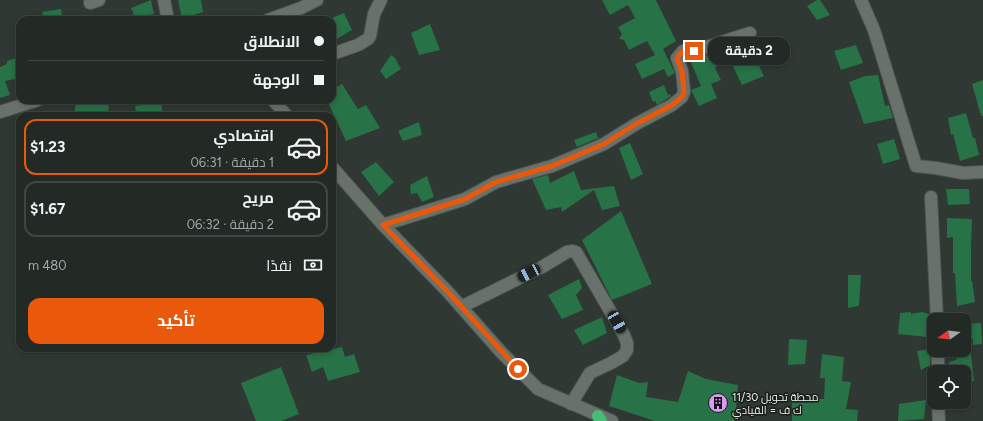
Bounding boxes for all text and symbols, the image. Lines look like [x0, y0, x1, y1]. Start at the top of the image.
text: الانطلاق [244, 33, 300, 51]
callout: 2 دقيقة [708, 37, 790, 65]
route end [685, 42, 703, 60]
text: 2 دقيقة [725, 43, 773, 58]
text: الوجهة [253, 71, 300, 89]
text: اقتصادي [214, 127, 274, 145]
icon: car [286, 129, 322, 165]
text: $1.23 [30, 138, 65, 156]
text: 1 دقيقة · 06:31 [190, 155, 274, 170]
text: مريح [242, 189, 274, 207]
icon: car [286, 191, 322, 227]
text: $1.67 [30, 200, 65, 218]
text: 2 دقيقة · 06:32 [187, 217, 274, 232]
icon: cash [302, 254, 324, 276]
text: نقدًا [266, 257, 292, 275]
text: 480 m [28, 258, 67, 273]
car [516, 262, 542, 284]
button: تأكيد [28, 298, 324, 344]
car [606, 309, 628, 335]
north arrow [927, 313, 971, 357]
map controls [927, 313, 971, 409]
route start [509, 360, 527, 378]
button: locate [927, 365, 971, 409]
place label: محطة تحويل 11/30 ك ف = القيادي [732, 391, 819, 419]
building icon: محطة تحويل 11/30 ك ف = القيادي [707, 392, 729, 414]

